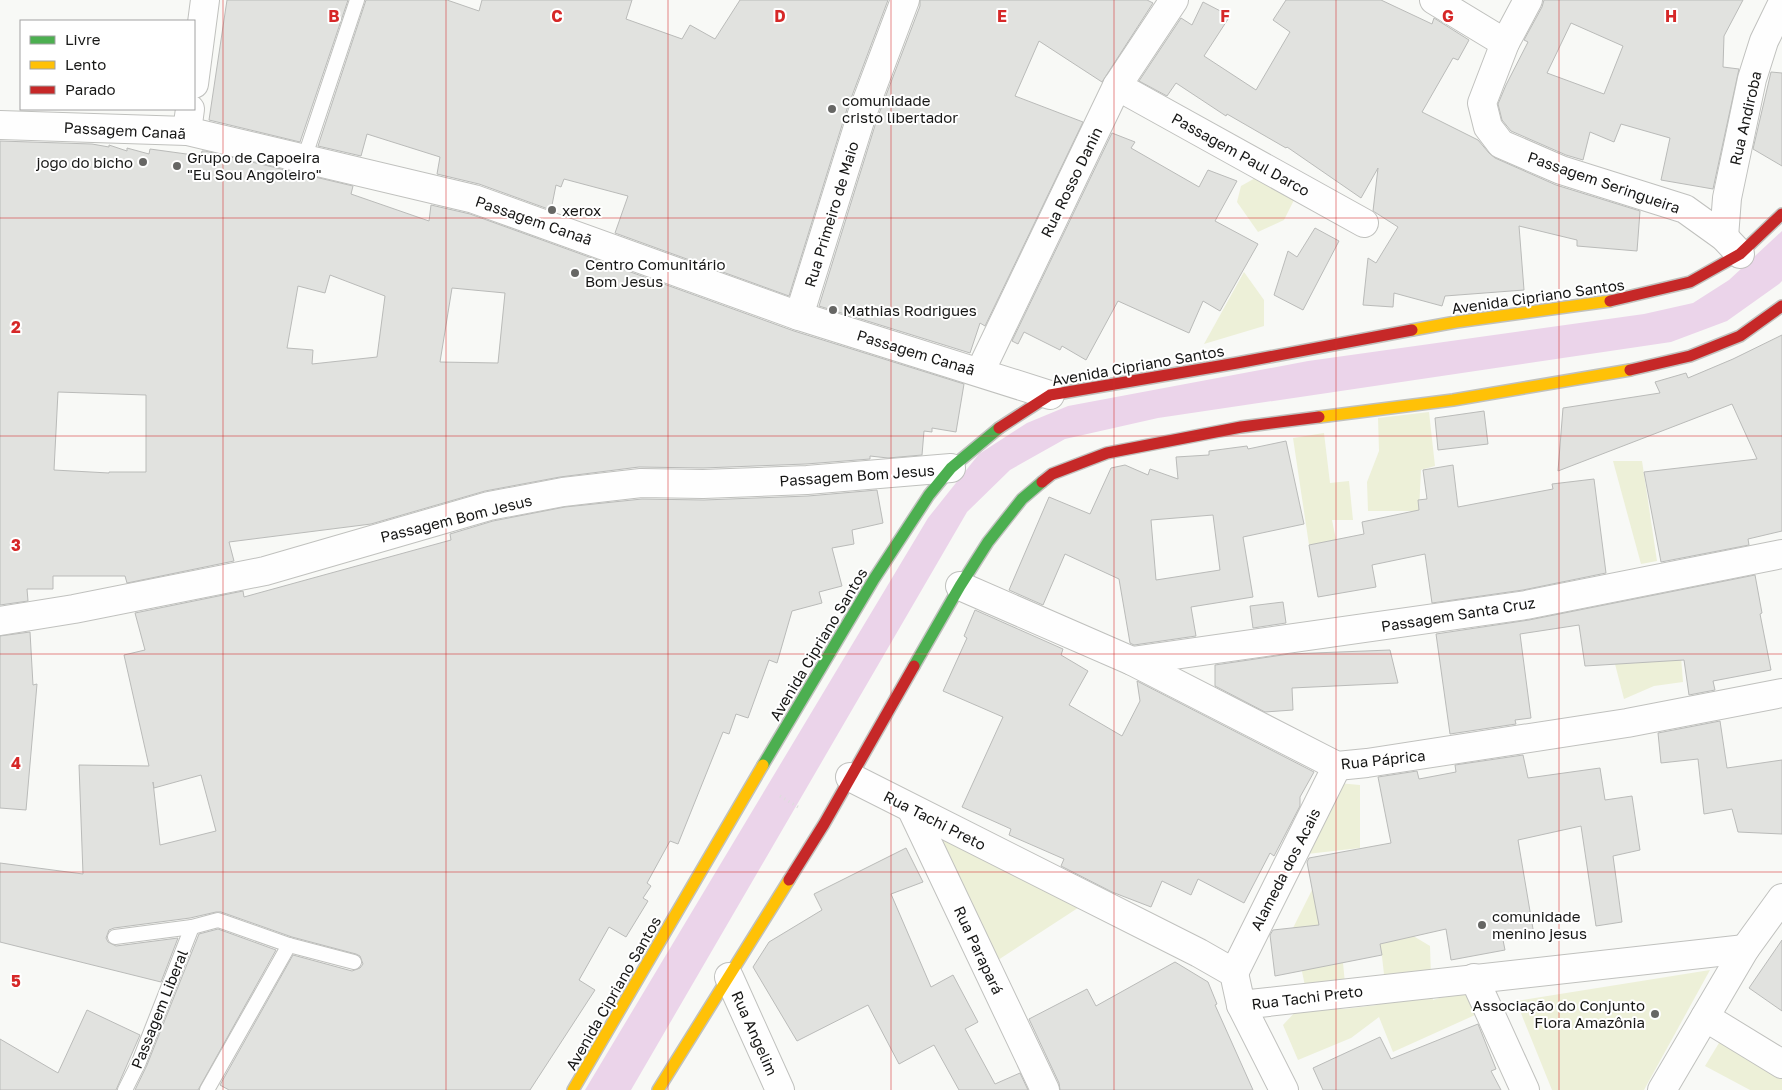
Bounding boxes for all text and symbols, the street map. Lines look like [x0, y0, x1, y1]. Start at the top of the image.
text: B [328, 6, 340, 26]
text: C [551, 6, 563, 26]
text: D [774, 6, 786, 26]
text: E [997, 6, 1007, 26]
text: F [1220, 6, 1230, 26]
text: G [1442, 6, 1454, 26]
text: H [1665, 6, 1677, 26]
legend [20, 20, 195, 110]
text: Livre [65, 30, 101, 48]
text: Lento [65, 55, 106, 73]
street label: Rua Andiroba [1725, 69, 1765, 167]
text: Parado [65, 80, 116, 98]
place label: comunidade cristo libertador [842, 91, 958, 126]
marker: comunidade cristo libertador [826, 103, 838, 115]
street label: Passagem Paul Darco [1169, 109, 1313, 199]
street label: Passagem Canaã [63, 118, 187, 142]
street label: Rua Rosso Danin [1037, 124, 1105, 240]
street label: Rua Primeiro de Maio [800, 139, 862, 289]
street label: Passagem Seringueira [1525, 147, 1683, 217]
place label: Grupo de Capoeira "Eu Sou Angoleiro" [187, 148, 322, 183]
place label: jogo do bicho [35, 153, 133, 171]
marker: jogo do bicho [137, 156, 149, 168]
marker: Grupo de Capoeira "Eu Sou Angoleiro" [171, 160, 183, 172]
street label: Passagem Canaã [473, 192, 595, 248]
place label: xerox [562, 201, 601, 219]
marker: xerox [546, 204, 558, 216]
place label: Centro Comunitário Bom Jesus [585, 255, 726, 290]
marker: Centro Comunitário Bom Jesus [569, 267, 581, 279]
street label: Avenida Cipriano Santos [1450, 275, 1626, 317]
place label: Mathias Rodrigues [843, 301, 977, 319]
marker: Mathias Rodrigues [827, 304, 839, 316]
text: 2 [11, 317, 21, 337]
street label: Passagem Canaã [855, 326, 977, 378]
street label: Avenida Cipriano Santos [1051, 341, 1226, 389]
street label: Passagem Bom Jesus [779, 461, 935, 489]
street label: Passagem Bom Jesus [378, 490, 534, 546]
text: 3 [11, 535, 21, 555]
street label: Avenida Cipriano Santos [765, 565, 871, 723]
street label: Passagem Santa Cruz [1380, 593, 1537, 635]
street label: Rua Páprica [1340, 746, 1426, 772]
text: 4 [11, 753, 21, 773]
street label: Rua Tachi Preto [881, 787, 989, 853]
street label: Alameda dos Acais [1246, 805, 1324, 933]
street label: Rua Parapará [951, 903, 1007, 997]
place label: comunidade menino jesus [1492, 907, 1587, 942]
street label: Avenida Cipriano Santos [562, 913, 664, 1073]
marker: comunidade menino jesus [1476, 919, 1488, 931]
street label: Passagem Liberal [127, 947, 191, 1071]
text: 5 [11, 971, 21, 991]
street label: Rua Tachi Preto [1250, 981, 1364, 1013]
street label: Rua Angelim [728, 988, 782, 1078]
place label: Associação do Conjunto Flora Amazônia [1472, 996, 1645, 1031]
marker: Associação do Conjunto Flora Amazônia [1649, 1008, 1661, 1020]

